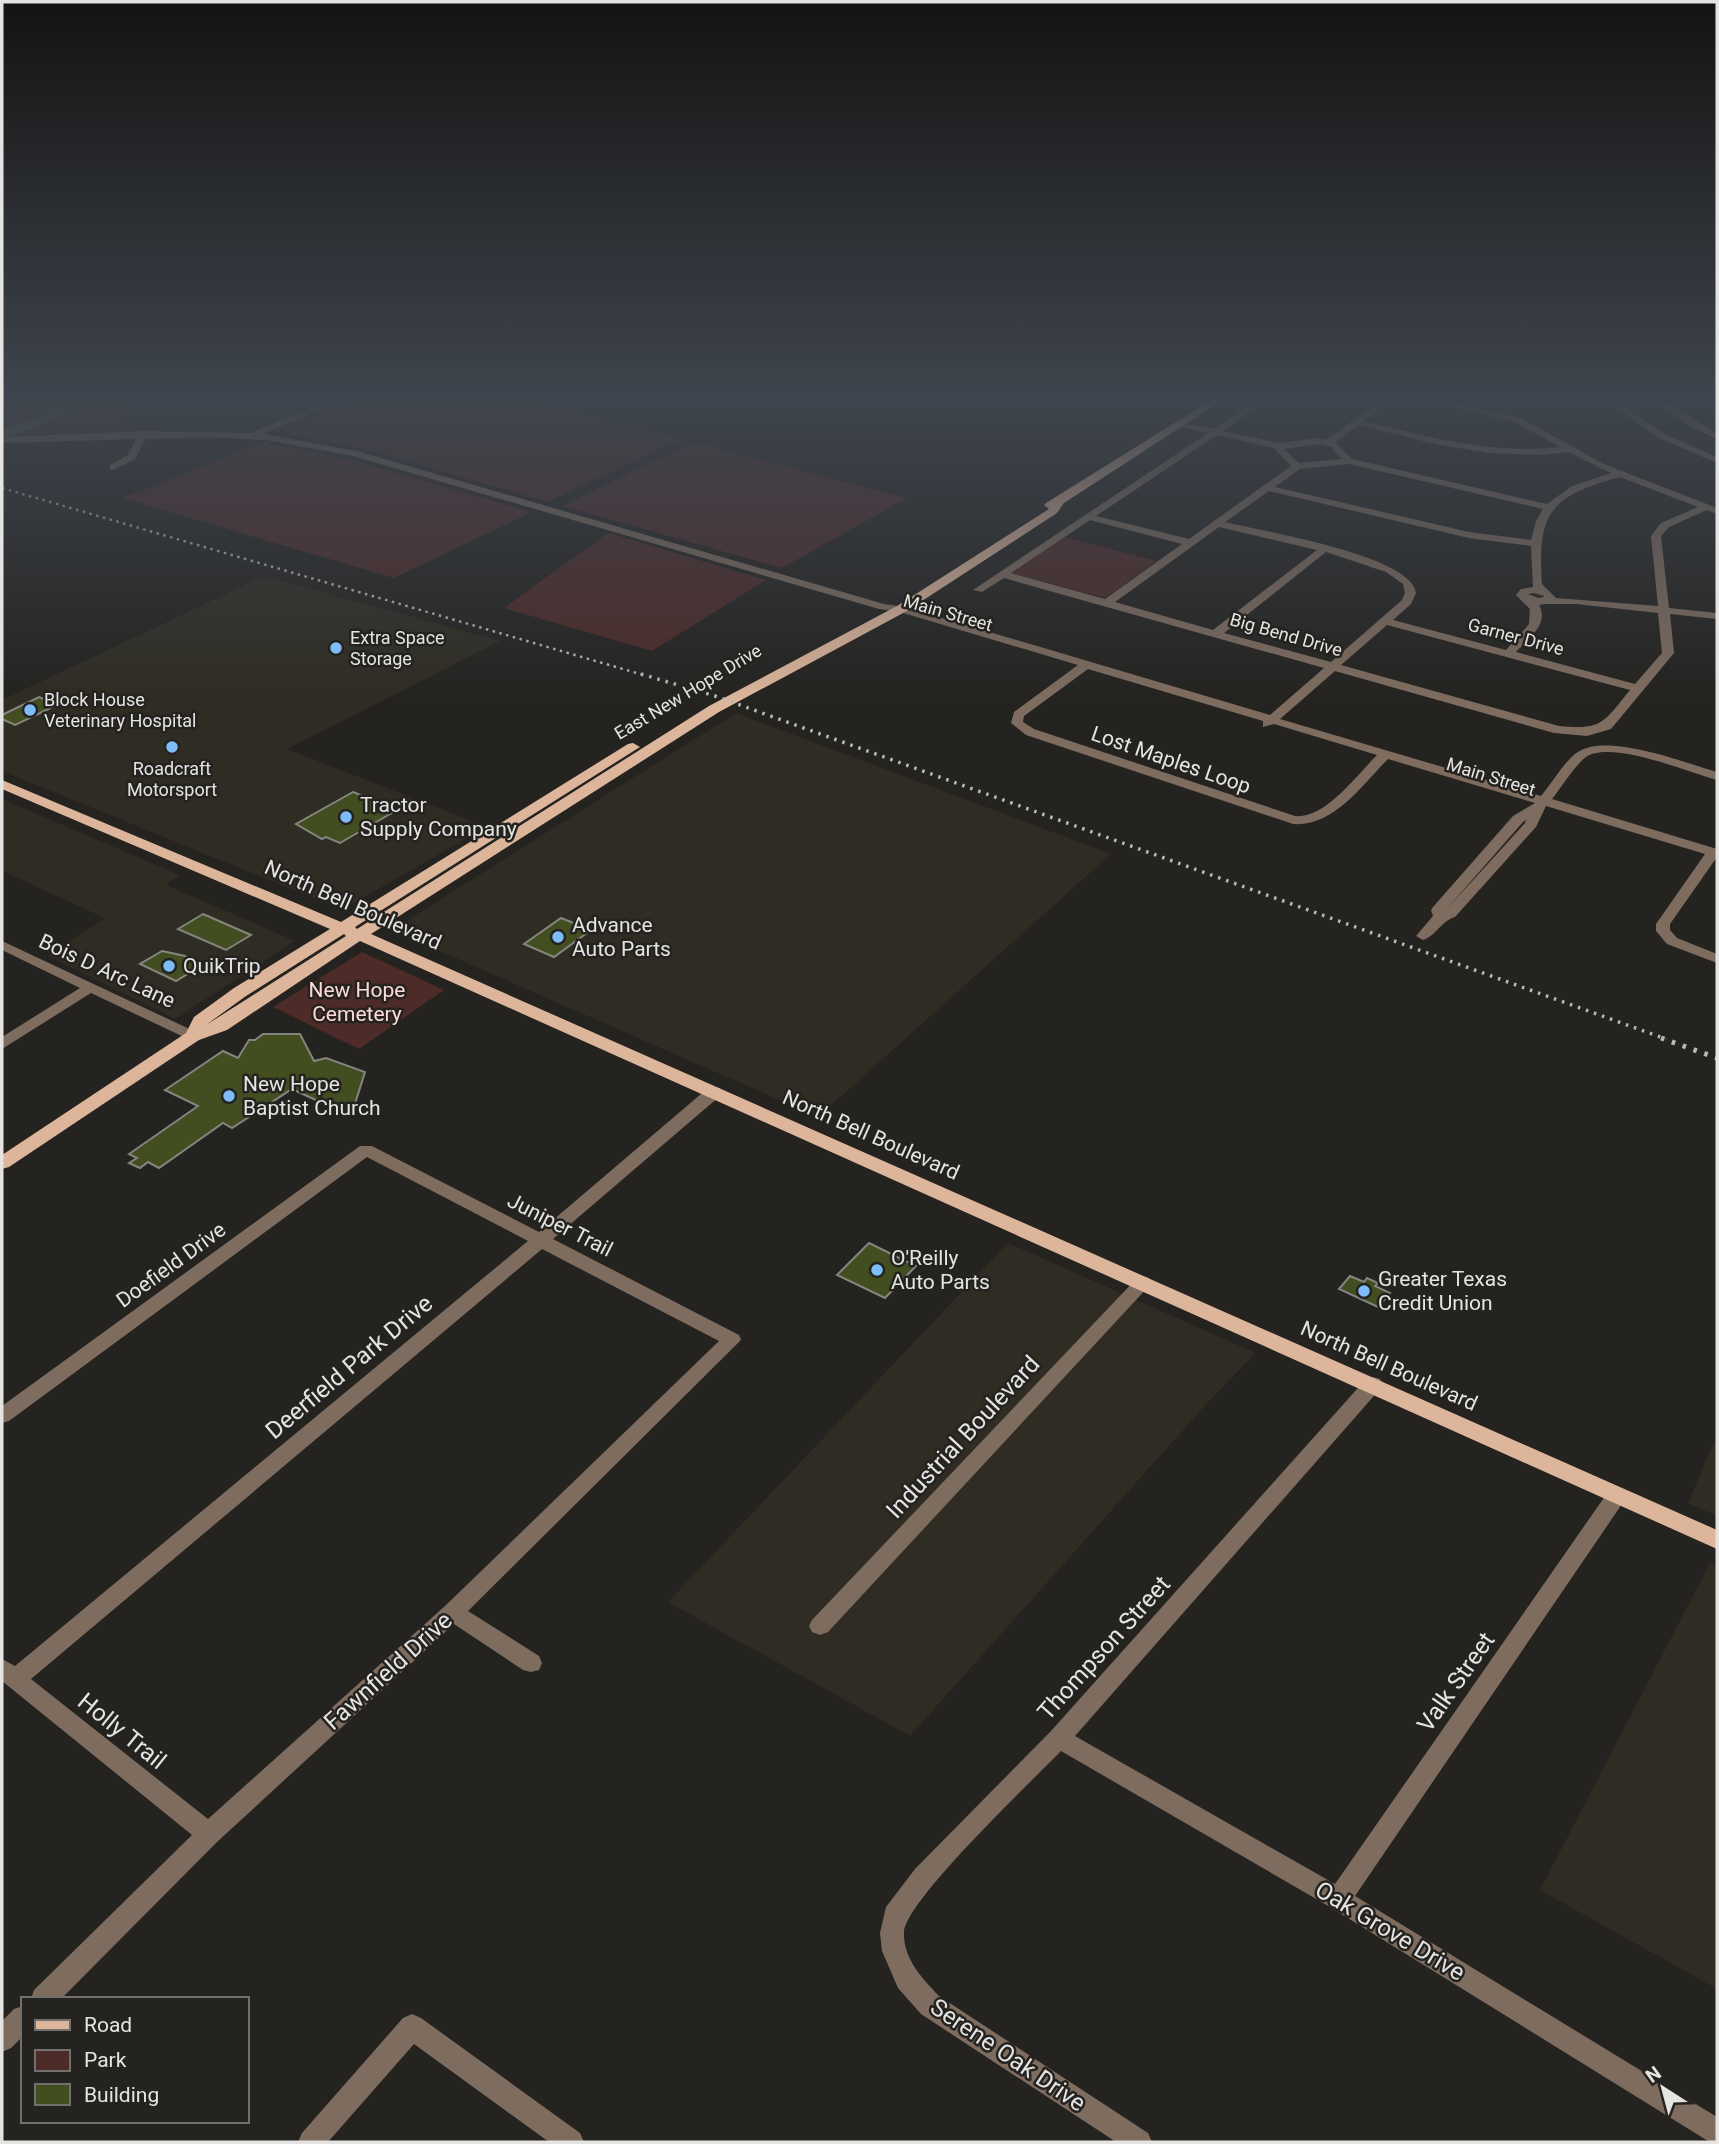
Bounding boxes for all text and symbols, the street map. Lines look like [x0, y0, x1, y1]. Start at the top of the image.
street label: Main Street [901, 590, 995, 635]
street label: Big Bend Drive [1228, 608, 1345, 661]
street label: Garner Drive [1466, 614, 1566, 659]
place label: Extra Space Storage [350, 627, 445, 669]
street label: East New Hope Drive [610, 639, 765, 744]
marker: Extra Space Storage [328, 640, 344, 656]
place label: Block House Veterinary Hospital [44, 689, 196, 731]
marker: Block House Veterinary Hospital [22, 702, 38, 718]
street label: Lost Maples Loop [1088, 721, 1254, 799]
marker: Roadcraft Motorsport [164, 739, 180, 755]
street label: Main Street [1444, 753, 1538, 800]
place label: Roadcraft Motorsport [127, 758, 217, 800]
place label: Tractor Supply Company [360, 793, 517, 841]
marker: Tractor Supply Company [338, 809, 354, 825]
street label: North Bell Boulevard [261, 855, 445, 955]
place label: Advance Auto Parts [572, 913, 671, 961]
street label: Bois D Arc Lane [35, 929, 179, 1013]
marker: Advance Auto Parts [550, 929, 566, 945]
place label: QuikTrip [183, 954, 261, 978]
marker: QuikTrip [161, 958, 177, 974]
park label: New Hope Cemetery [309, 978, 406, 1026]
place label: New Hope Baptist Church [243, 1072, 380, 1120]
street label: North Bell Boulevard [779, 1085, 963, 1185]
marker: New Hope Baptist Church [221, 1088, 237, 1104]
street label: Juniper Trail [503, 1188, 617, 1262]
street label: Doefield Drive [112, 1217, 230, 1313]
place label: O'Reilly Auto Parts [891, 1246, 990, 1294]
marker: O'Reilly Auto Parts [869, 1262, 885, 1278]
place label: Greater Texas Credit Union [1378, 1267, 1507, 1315]
marker: Greater Texas Credit Union [1356, 1283, 1372, 1299]
street label: Deerfield Park Drive [260, 1289, 438, 1445]
street label: North Bell Boulevard [1297, 1316, 1481, 1416]
street label: Industrial Boulevard [881, 1350, 1045, 1524]
street label: Thompson Street [1032, 1570, 1176, 1726]
street label: Fawnfield Drive [318, 1606, 458, 1736]
street label: Valk Street [1412, 1627, 1501, 1737]
street label: Holly Trail [72, 1687, 172, 1775]
street label: Oak Grove Drive [1310, 1875, 1470, 1987]
street label: Serene Oak Drive [925, 1993, 1091, 2117]
legend [21, 1997, 248, 2123]
text: Road [84, 2013, 132, 2037]
text: Park [84, 2048, 127, 2072]
north arrow [1628, 2053, 1698, 2123]
text: N [1641, 2061, 1665, 2088]
text: Building [84, 2083, 159, 2107]

